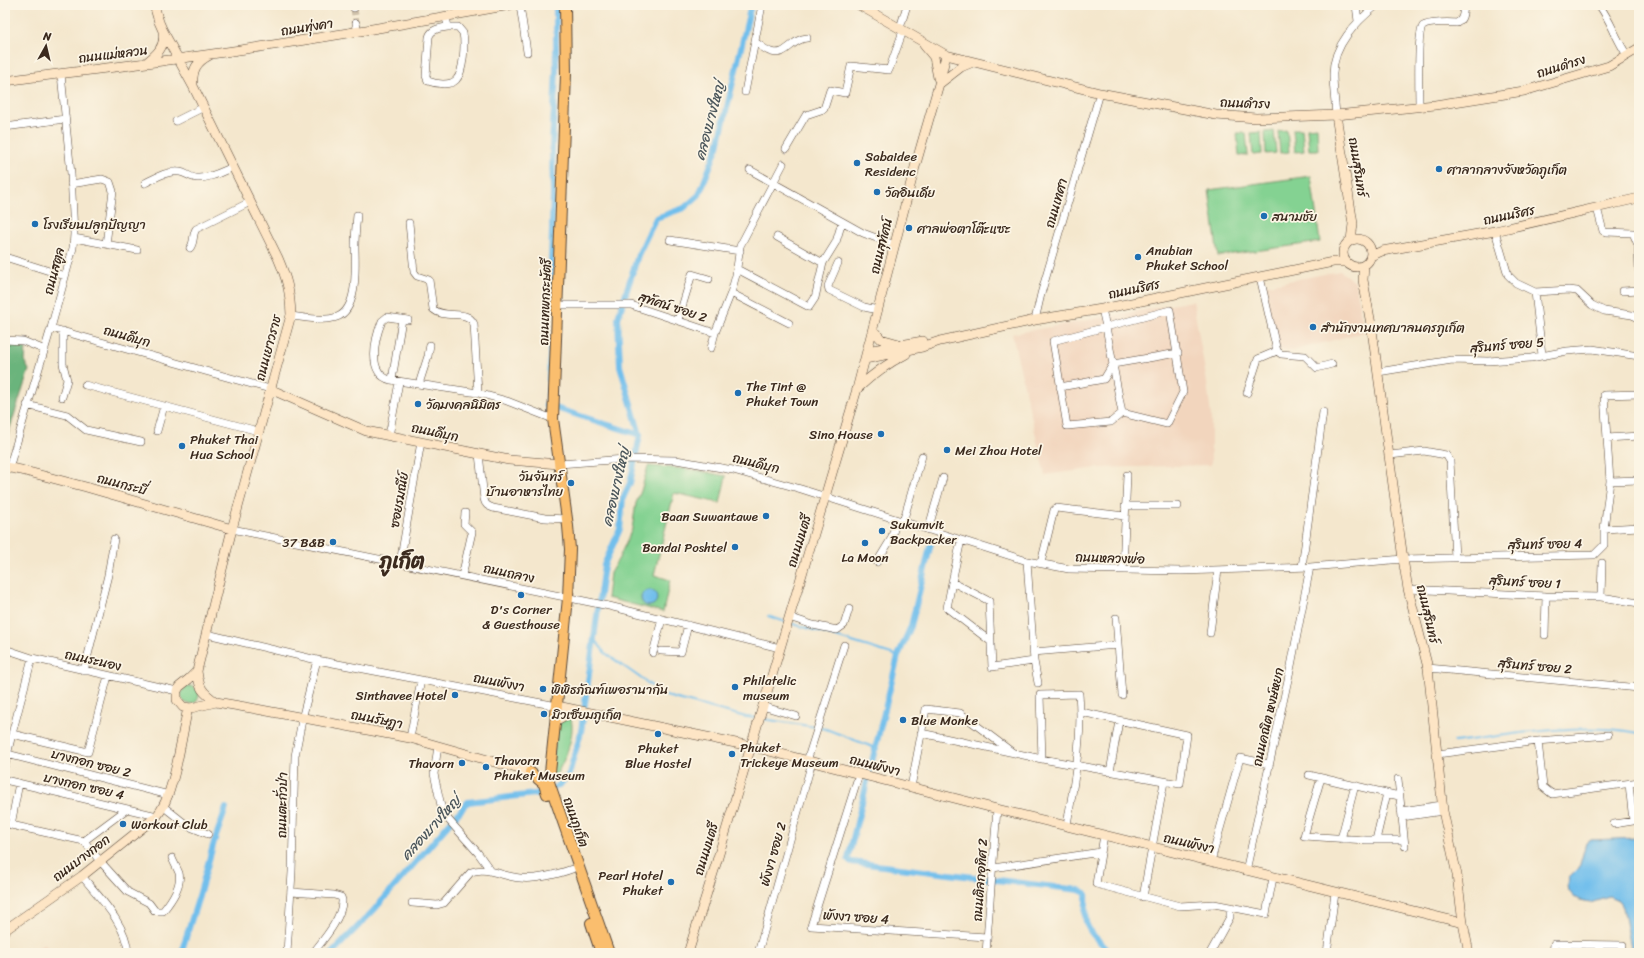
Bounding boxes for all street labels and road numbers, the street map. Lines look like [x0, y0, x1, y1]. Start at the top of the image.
street label: ถนนทุ่งคา [279, 12, 335, 42]
street label: ถนนแม่หลวน [77, 38, 149, 70]
street label: ถนนดำรง [1534, 48, 1588, 84]
street label: ถนนดำรง [1220, 91, 1270, 115]
street label: ถนนสุรินทร์ [1342, 136, 1375, 201]
street label: ถนนเทศา [1038, 175, 1074, 231]
street label: ถนนนริศร [1481, 198, 1538, 232]
street label: ถนนสุทัศน์ [863, 213, 900, 276]
street label: ถนนสตูล [37, 244, 71, 297]
street label: ถนนเทพกระษัตรี [532, 256, 558, 346]
street label: ถนนนริศร [1106, 272, 1163, 306]
street label: สุทัศน์ ซอย 2 [635, 285, 711, 329]
street label: ถนนเยาวราช [248, 311, 288, 383]
street label: ถนนดีบุก [101, 318, 153, 354]
street label: สุรินทร์ ซอย 5 [1468, 330, 1545, 360]
street label: ถนนดีบุก [409, 416, 461, 448]
street label: ถนนดีบุก [730, 446, 782, 480]
street label: ถนนกระบี่ [94, 466, 153, 503]
street label: ซอยรมณีย์ [383, 467, 416, 530]
street label: ถนนมนตรี [780, 510, 819, 570]
street label: สุรินทร์ ซอย 4 [1507, 532, 1582, 556]
street label: ถนนหลวงพ่อ [1075, 545, 1145, 571]
street label: ถนนถลาง [481, 556, 537, 590]
street label: สุรินทร์ ซอย 1 [1488, 569, 1562, 595]
street label: ถนนสุรินทร์ [1410, 582, 1447, 649]
street label: ถนนระนอง [62, 642, 124, 678]
street label: สุรินทร์ ซอย 2 [1496, 651, 1573, 681]
street label: ถนนคณิต หงษ์หยก [1245, 665, 1291, 769]
street label: ถนนพังงา [471, 666, 527, 698]
street label: ถนนรัษฎา [349, 703, 405, 735]
street label: บางกอก ซอย 2 [49, 742, 134, 784]
street label: ถนนพังงา [847, 748, 903, 782]
street label: บางกอก ซอย 4 [41, 766, 127, 806]
street label: ถนนตะกั่วป่า [270, 772, 294, 838]
street label: ถนนภูเก็ต [557, 794, 595, 850]
street label: ถนนมนตรี [687, 818, 726, 878]
street label: พังงา ซอย 2 [753, 819, 793, 889]
street label: ถนนพังงา [1161, 826, 1217, 860]
street label: ถนนบางกอก [47, 828, 115, 888]
street label: ถนนติลกอุทิศ 2 [966, 837, 994, 922]
street label: พังงา ซอย 4 [822, 903, 890, 931]

